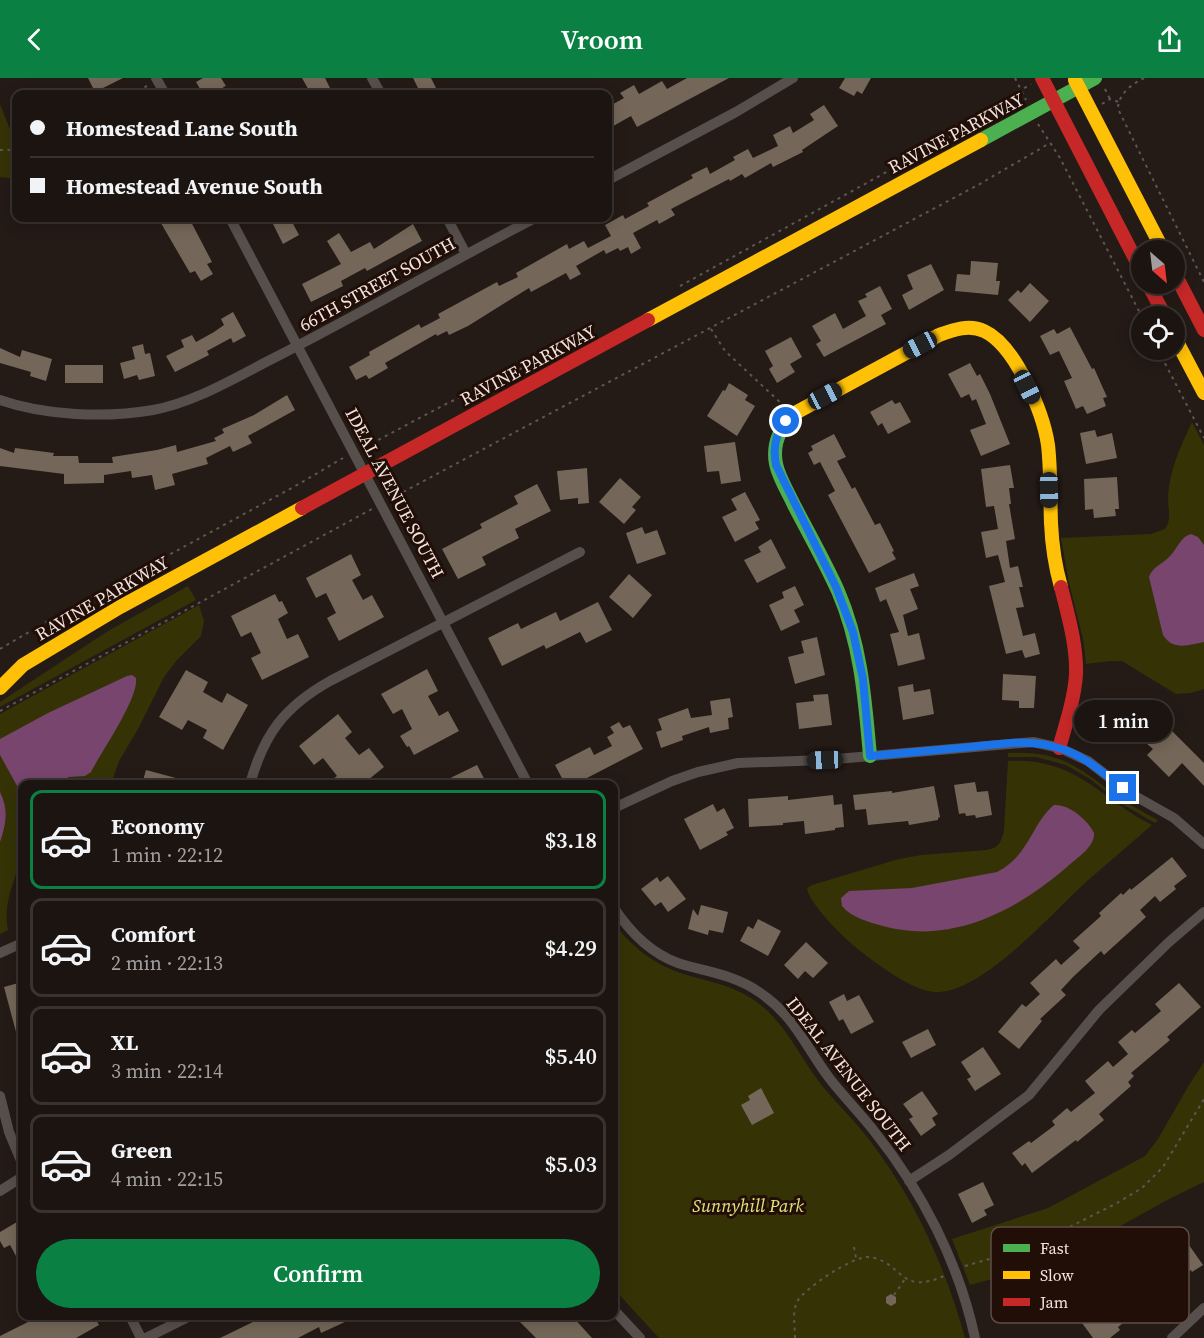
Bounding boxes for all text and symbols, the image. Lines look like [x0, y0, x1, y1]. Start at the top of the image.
text: Vroom [561, 21, 643, 58]
icon: back [18, 23, 51, 56]
icon: share [1153, 23, 1186, 56]
street label: RAVINE PARKWAY [884, 86, 1029, 179]
text: Homestead Lane South [66, 113, 298, 143]
text: Homestead Avenue South [66, 171, 323, 201]
street label: 66TH STREET SOUTH [294, 231, 460, 337]
north arrow [1131, 240, 1185, 294]
map controls [1131, 240, 1185, 360]
button: locate [1131, 306, 1185, 360]
street label: RAVINE PARKWAY [456, 318, 601, 411]
car [900, 329, 940, 361]
car [1011, 367, 1043, 407]
car [805, 380, 845, 412]
street label: IDEAL AVENUE SOUTH [339, 403, 451, 583]
route start [772, 407, 799, 434]
car [1040, 472, 1058, 508]
street label: RAVINE PARKWAY [31, 549, 174, 646]
callout: 1 min [1074, 701, 1172, 743]
text: 1 min [1098, 707, 1149, 735]
car [807, 750, 843, 770]
route end [1109, 774, 1136, 801]
text: Economy [111, 811, 205, 841]
icon: car [39, 813, 93, 867]
text: $3.18 [545, 825, 597, 855]
text: 1 min · 22:12 [111, 841, 223, 869]
text: Comfort [111, 919, 195, 949]
icon: car [39, 921, 93, 975]
text: $4.29 [545, 933, 597, 963]
text: 2 min · 22:13 [111, 949, 223, 977]
street label: IDEAL AVENUE SOUTH [781, 992, 917, 1156]
text: XL [111, 1027, 138, 1057]
icon: car [39, 1029, 93, 1083]
text: $5.40 [545, 1041, 597, 1071]
text: 3 min · 22:14 [111, 1057, 223, 1085]
text: Green [111, 1135, 172, 1165]
icon: car [39, 1137, 93, 1191]
text: $5.03 [545, 1149, 597, 1179]
text: 4 min · 22:15 [111, 1165, 223, 1193]
park label: Sunnyhill Park [692, 1193, 804, 1218]
legend [991, 1227, 1189, 1323]
text: Fast [1040, 1237, 1070, 1259]
button: Confirm [36, 1239, 600, 1308]
text: Slow [1040, 1264, 1075, 1286]
text: Jam [1039, 1291, 1068, 1313]

